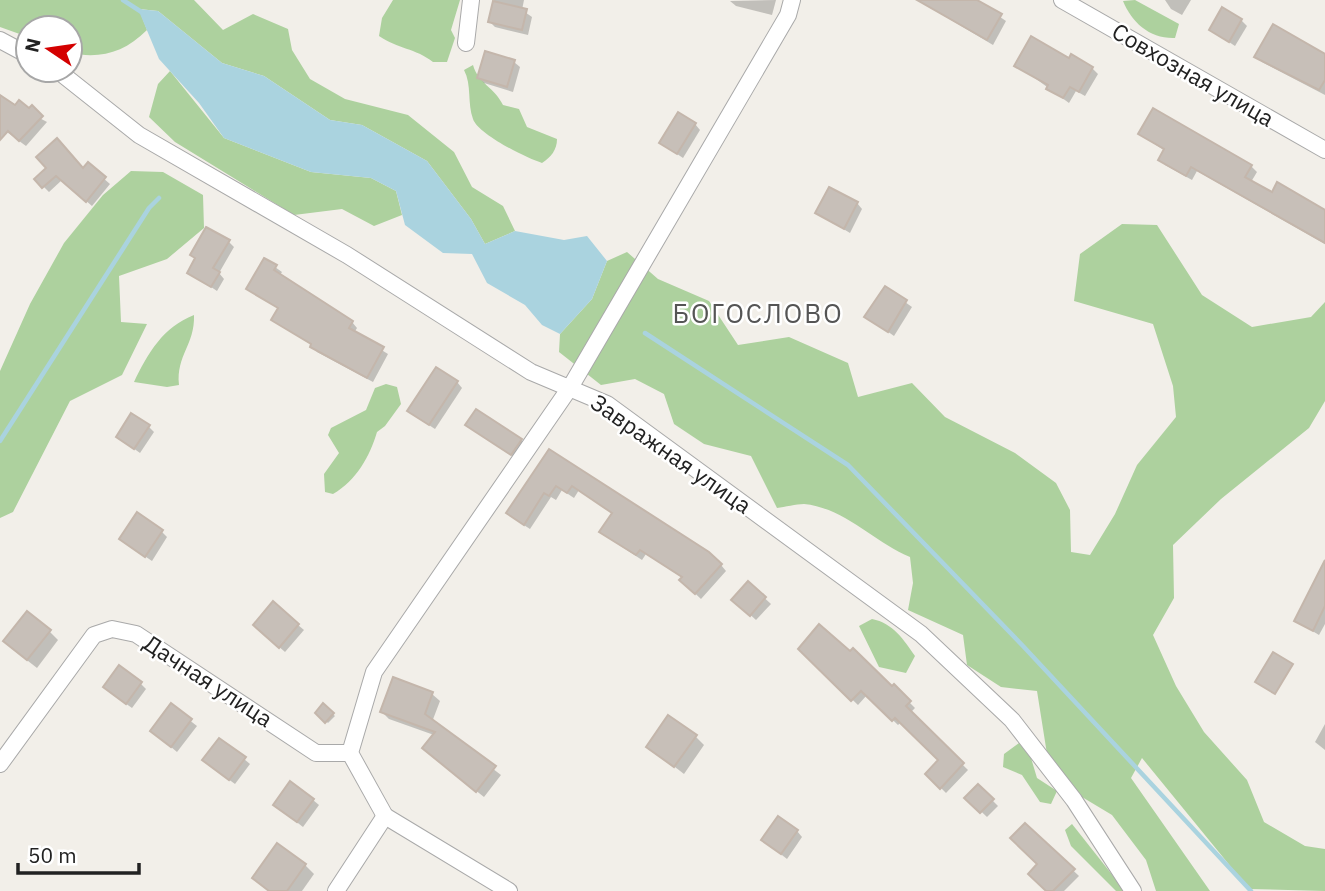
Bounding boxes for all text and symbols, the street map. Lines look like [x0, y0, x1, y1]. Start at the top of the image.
north arrow [14, 14, 84, 84]
street label: Совхозная улица [1107, 16, 1280, 133]
text: N [19, 36, 46, 55]
district label: БОГОСЛОВО [672, 296, 844, 330]
street label: Завражная улица [585, 387, 758, 520]
street label: Дачная улица [138, 627, 279, 733]
scale bar [18, 832, 138, 876]
text: 50 m [28, 841, 77, 869]

